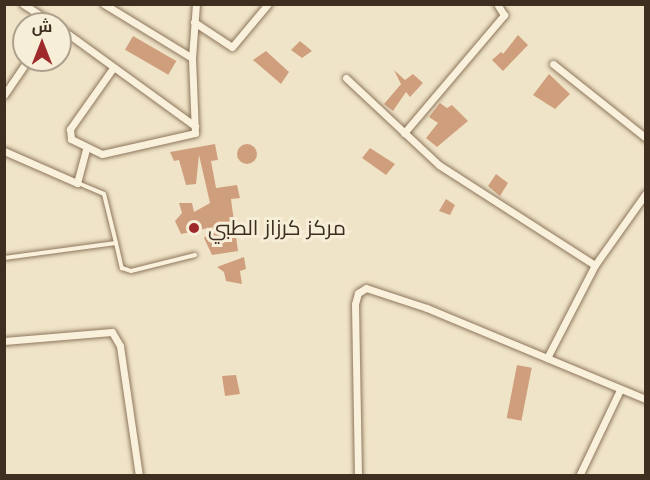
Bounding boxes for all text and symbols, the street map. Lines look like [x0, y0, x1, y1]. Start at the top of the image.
north arrow [12, 12, 72, 72]
text: ش [32, 16, 52, 36]
place label: مركز كرزاز الطبي [208, 215, 346, 241]
marker: مركز كرزاز الطبي [185, 219, 203, 237]

